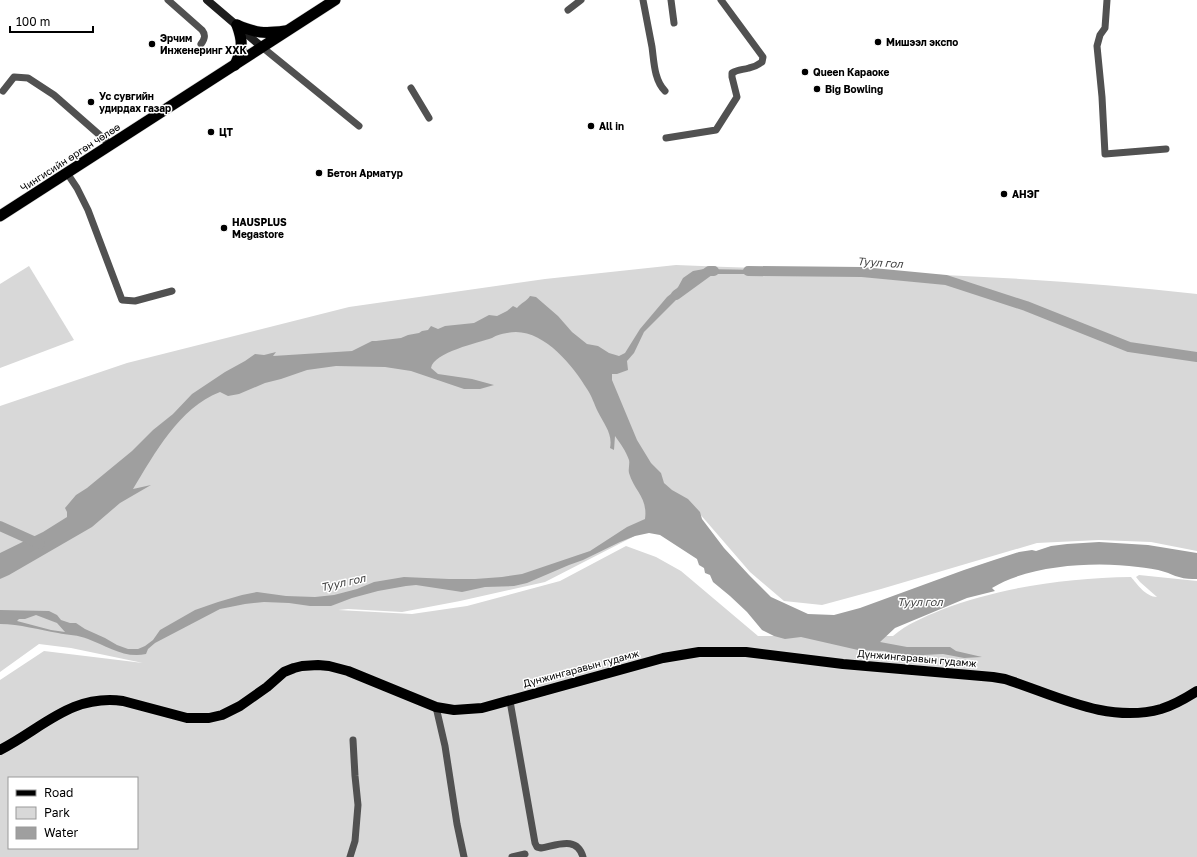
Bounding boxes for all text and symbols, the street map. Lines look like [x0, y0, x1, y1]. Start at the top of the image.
scale bar [10, 8, 93, 34]
text: 100 m [16, 14, 50, 29]
place label: Эрчим Инженеринг ХХК [160, 32, 248, 56]
place label: Мишээл экспо [886, 36, 958, 48]
marker: Мишээл экспо [873, 37, 883, 47]
marker: Эрчим Инженеринг ХХК [147, 39, 157, 49]
place label: Queen Караоке [813, 66, 890, 78]
marker: Queen Караоке [800, 67, 810, 77]
place label: Big Bowling [825, 83, 883, 95]
marker: Big Bowling [812, 84, 822, 94]
place label: Ус сувгийн удирдах газар [99, 90, 171, 114]
marker: Ус сувгийн удирдах газар [86, 97, 96, 107]
street label: Чингисийн өргөн чөлөө [18, 120, 122, 194]
place label: All in [599, 120, 624, 132]
marker: All in [586, 121, 596, 131]
place label: ЦТ [219, 126, 234, 138]
marker: ЦТ [206, 127, 216, 137]
place label: Бетон Арматур [327, 167, 403, 179]
marker: Бетон Арматур [314, 168, 324, 178]
place label: АНЭГ [1012, 188, 1040, 200]
marker: АНЭГ [999, 189, 1009, 199]
place label: HAUSPLUS Megastore [232, 216, 287, 240]
marker: HAUSPLUS Megastore [219, 223, 229, 233]
water label: Туул гол [857, 254, 905, 271]
water label: Туул гол [319, 571, 368, 594]
water label: Туул гол [897, 595, 944, 609]
street label: Дүнжингаравын гудамж [522, 647, 641, 690]
street label: Дүнжингаравын гудамж [857, 647, 977, 670]
legend [8, 777, 138, 849]
text: Road [44, 785, 73, 800]
text: Park [44, 805, 70, 820]
text: Water [44, 825, 78, 840]

